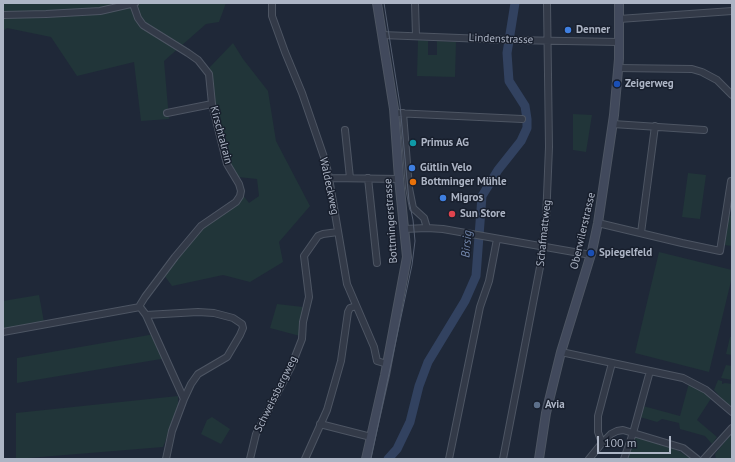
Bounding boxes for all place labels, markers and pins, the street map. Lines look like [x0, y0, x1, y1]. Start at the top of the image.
place label: Denner [576, 23, 610, 37]
marker: Denner [563, 25, 573, 35]
place label: Zeigerweg [625, 77, 674, 91]
marker: Zeigerweg [612, 79, 622, 89]
place label: Primus AG [421, 136, 469, 150]
marker: Primus AG [408, 138, 418, 148]
place label: Gütlin Velo [420, 161, 472, 175]
marker: Gütlin Velo [407, 163, 417, 173]
place label: Bottminger Mühle [421, 175, 506, 189]
marker: Bottminger Mühle [408, 177, 418, 187]
place label: Migros [451, 191, 483, 205]
marker: Migros [438, 193, 448, 203]
place label: Sun Store [460, 207, 505, 221]
marker: Sun Store [447, 209, 457, 219]
place label: Spiegelfeld [599, 246, 652, 260]
marker: Spiegelfeld [586, 248, 596, 258]
place label: Avia [545, 398, 565, 412]
marker: Avia [532, 400, 542, 410]

